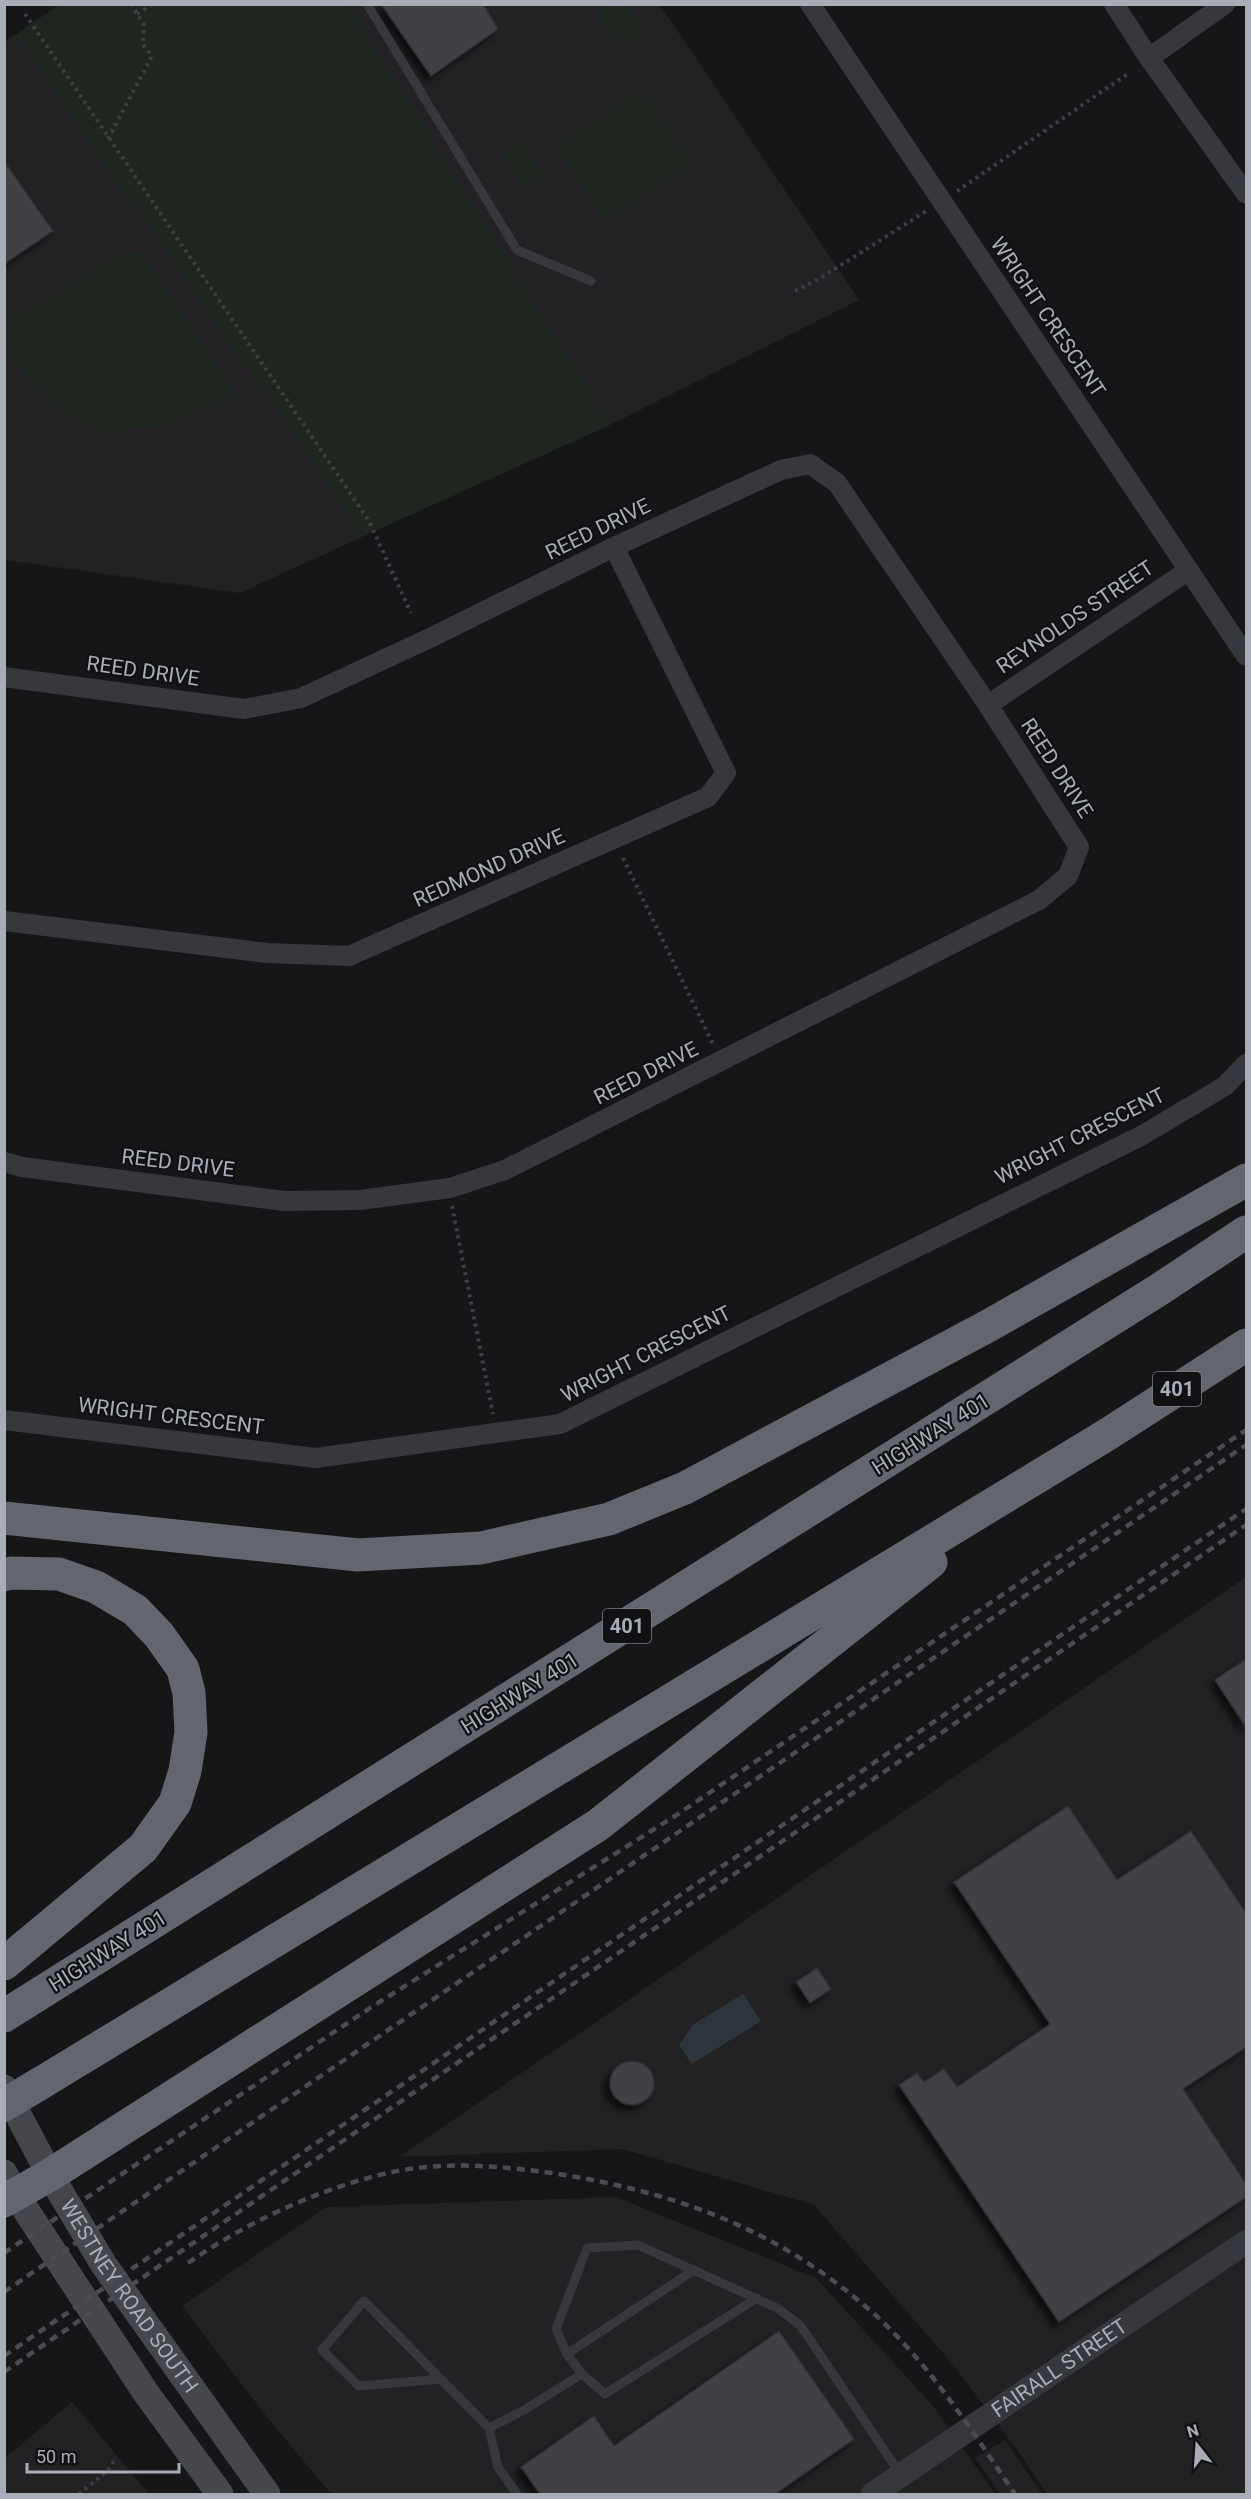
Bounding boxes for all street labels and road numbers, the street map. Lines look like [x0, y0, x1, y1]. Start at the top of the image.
street label: WRIGHT CRESCENT [986, 233, 1111, 402]
street label: REED DRIVE [542, 493, 654, 565]
street label: REYNOLDS STREET [992, 555, 1158, 678]
street label: REED DRIVE [85, 651, 201, 691]
street label: REED DRIVE [1016, 714, 1098, 822]
street label: REDMOND DRIVE [410, 824, 568, 912]
street label: REED DRIVE [590, 1037, 702, 1109]
street label: WRIGHT CRESCENT [991, 1083, 1169, 1189]
street label: REED DRIVE [120, 1144, 236, 1182]
street label: WRIGHT CRESCENT [557, 1301, 735, 1407]
road number: 401 [1153, 1372, 1201, 1406]
street label: HIGHWAY 401 [868, 1388, 994, 1480]
street label: WRIGHT CRESCENT [77, 1393, 266, 1439]
road number: 401 [603, 1609, 651, 1643]
street label: HIGHWAY 401 [457, 1647, 583, 1739]
street label: HIGHWAY 401 [45, 1905, 171, 1997]
street label: WESTNEY ROAD SOUTH [55, 2195, 203, 2397]
street label: FAIRALL STREET [987, 2314, 1132, 2422]

